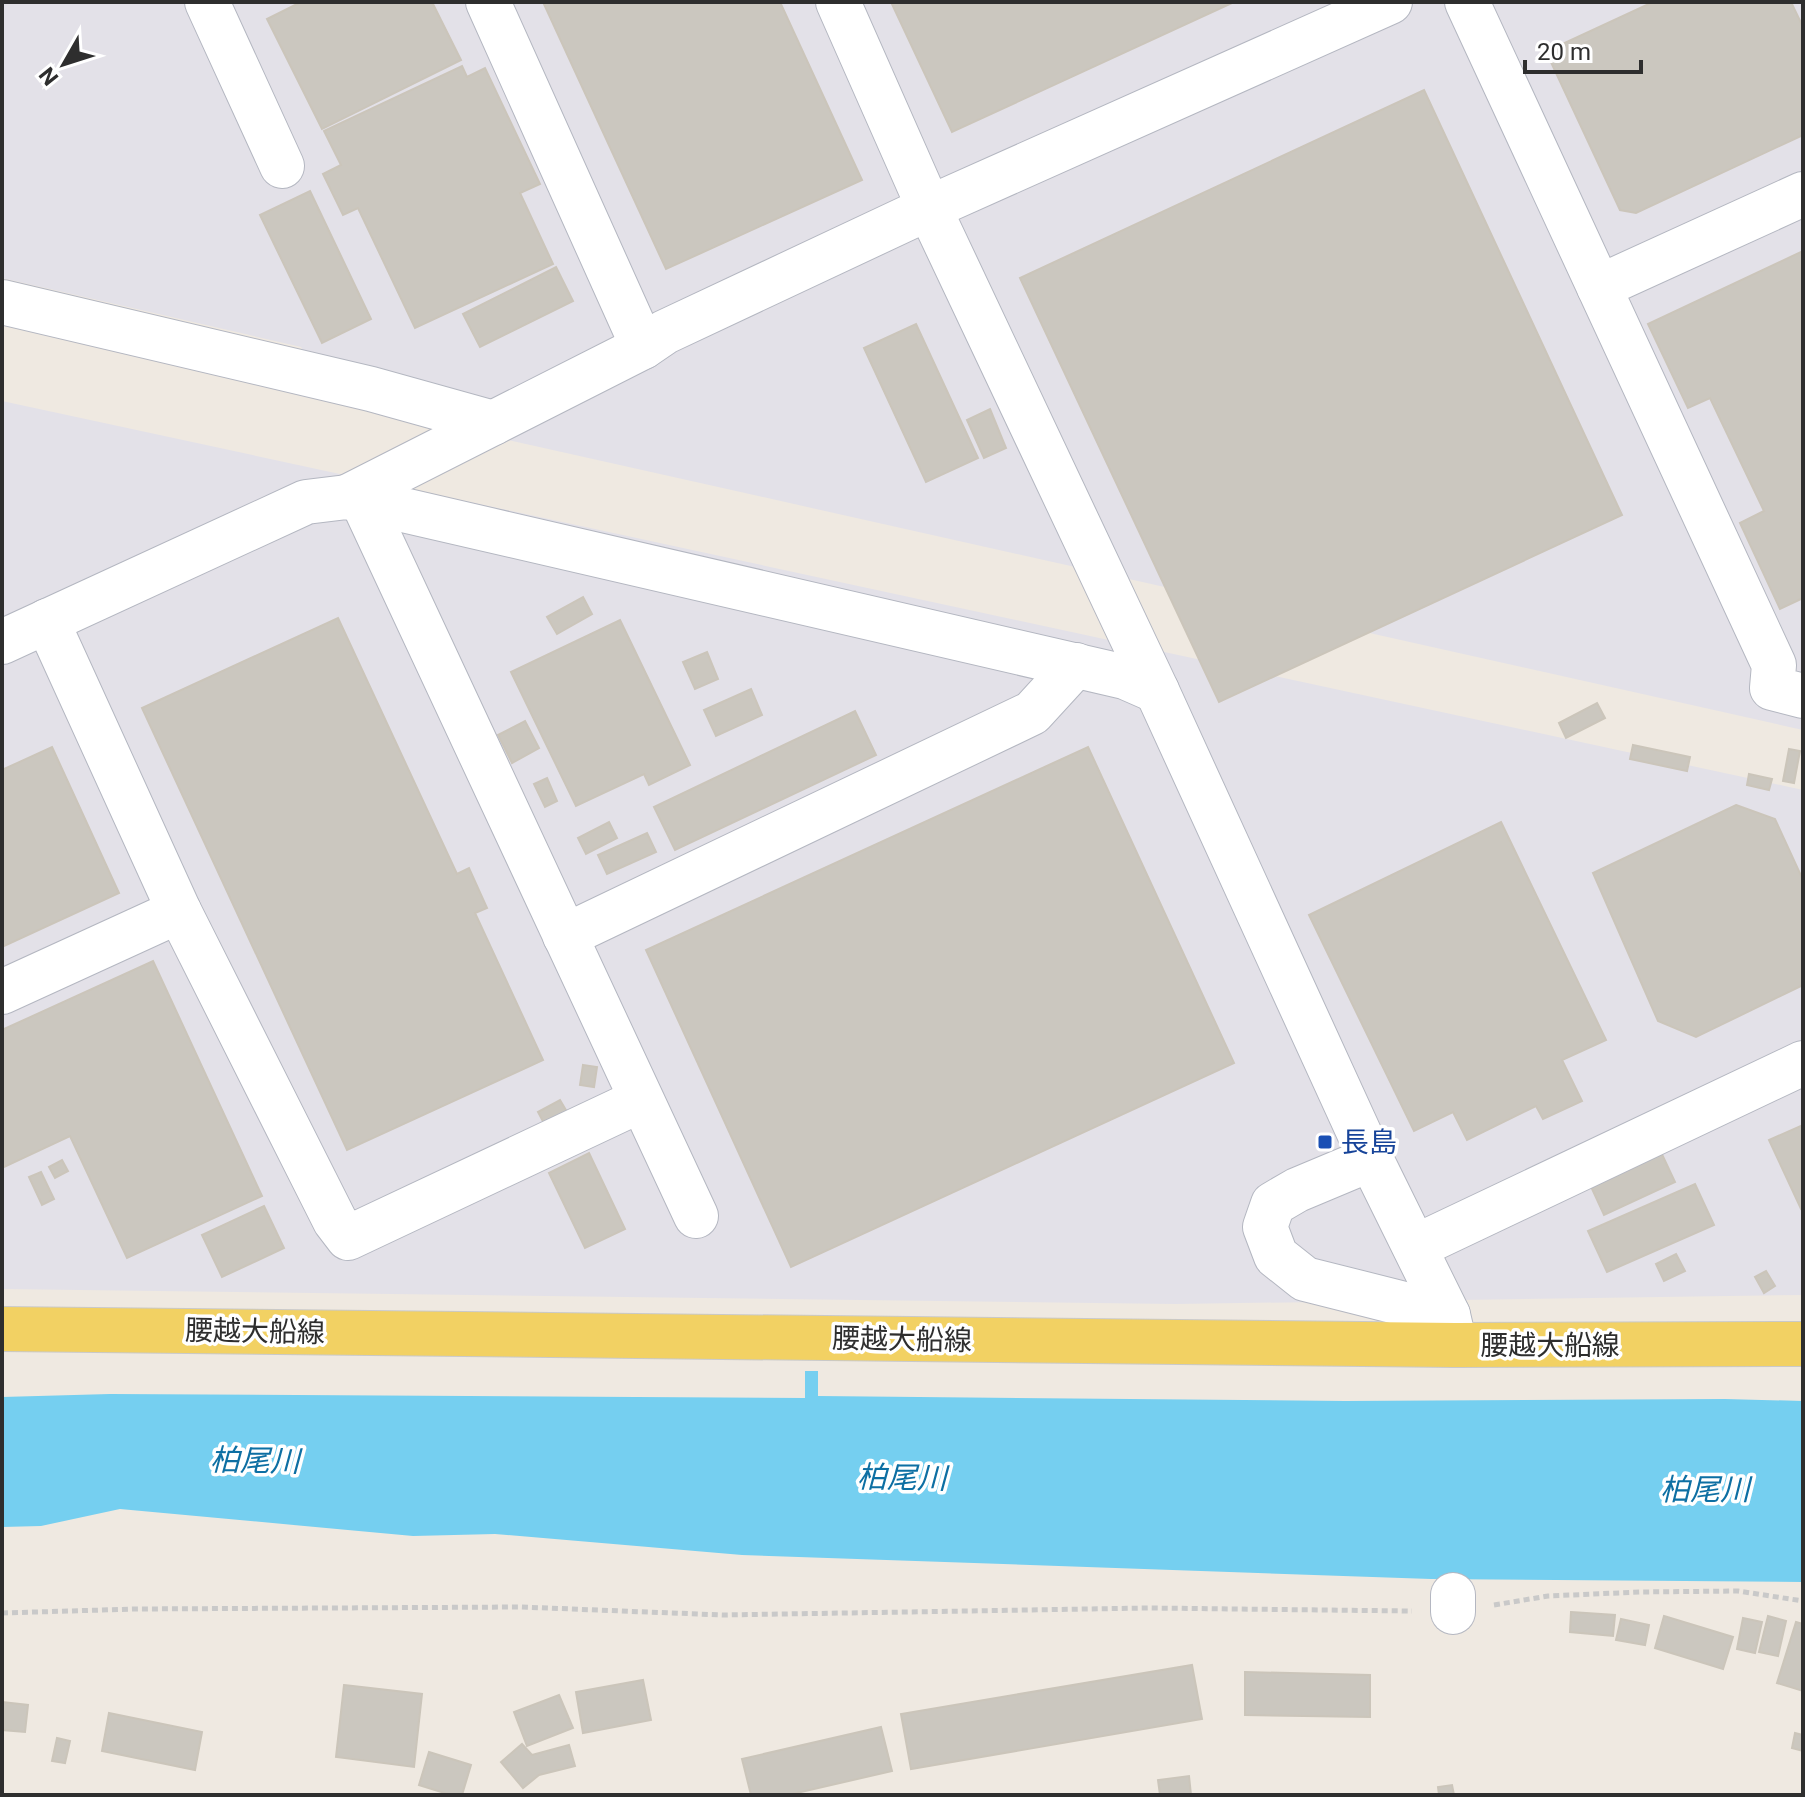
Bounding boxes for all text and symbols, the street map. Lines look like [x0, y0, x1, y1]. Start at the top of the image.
north arrow [24, 24, 104, 104]
scale bar [1525, 24, 1641, 74]
text: 20 m [1537, 38, 1591, 66]
text: N [34, 62, 63, 90]
place label: 長島 [1341, 1126, 1397, 1159]
marker: 長島 [1316, 1133, 1334, 1151]
street label: 腰越大船線 [185, 1314, 325, 1349]
street label: 腰越大船線 [832, 1322, 972, 1357]
street label: 腰越大船線 [1480, 1329, 1620, 1362]
water label: 柏尾川 [210, 1442, 303, 1479]
water label: 柏尾川 [857, 1459, 950, 1496]
water label: 柏尾川 [1660, 1472, 1753, 1507]

